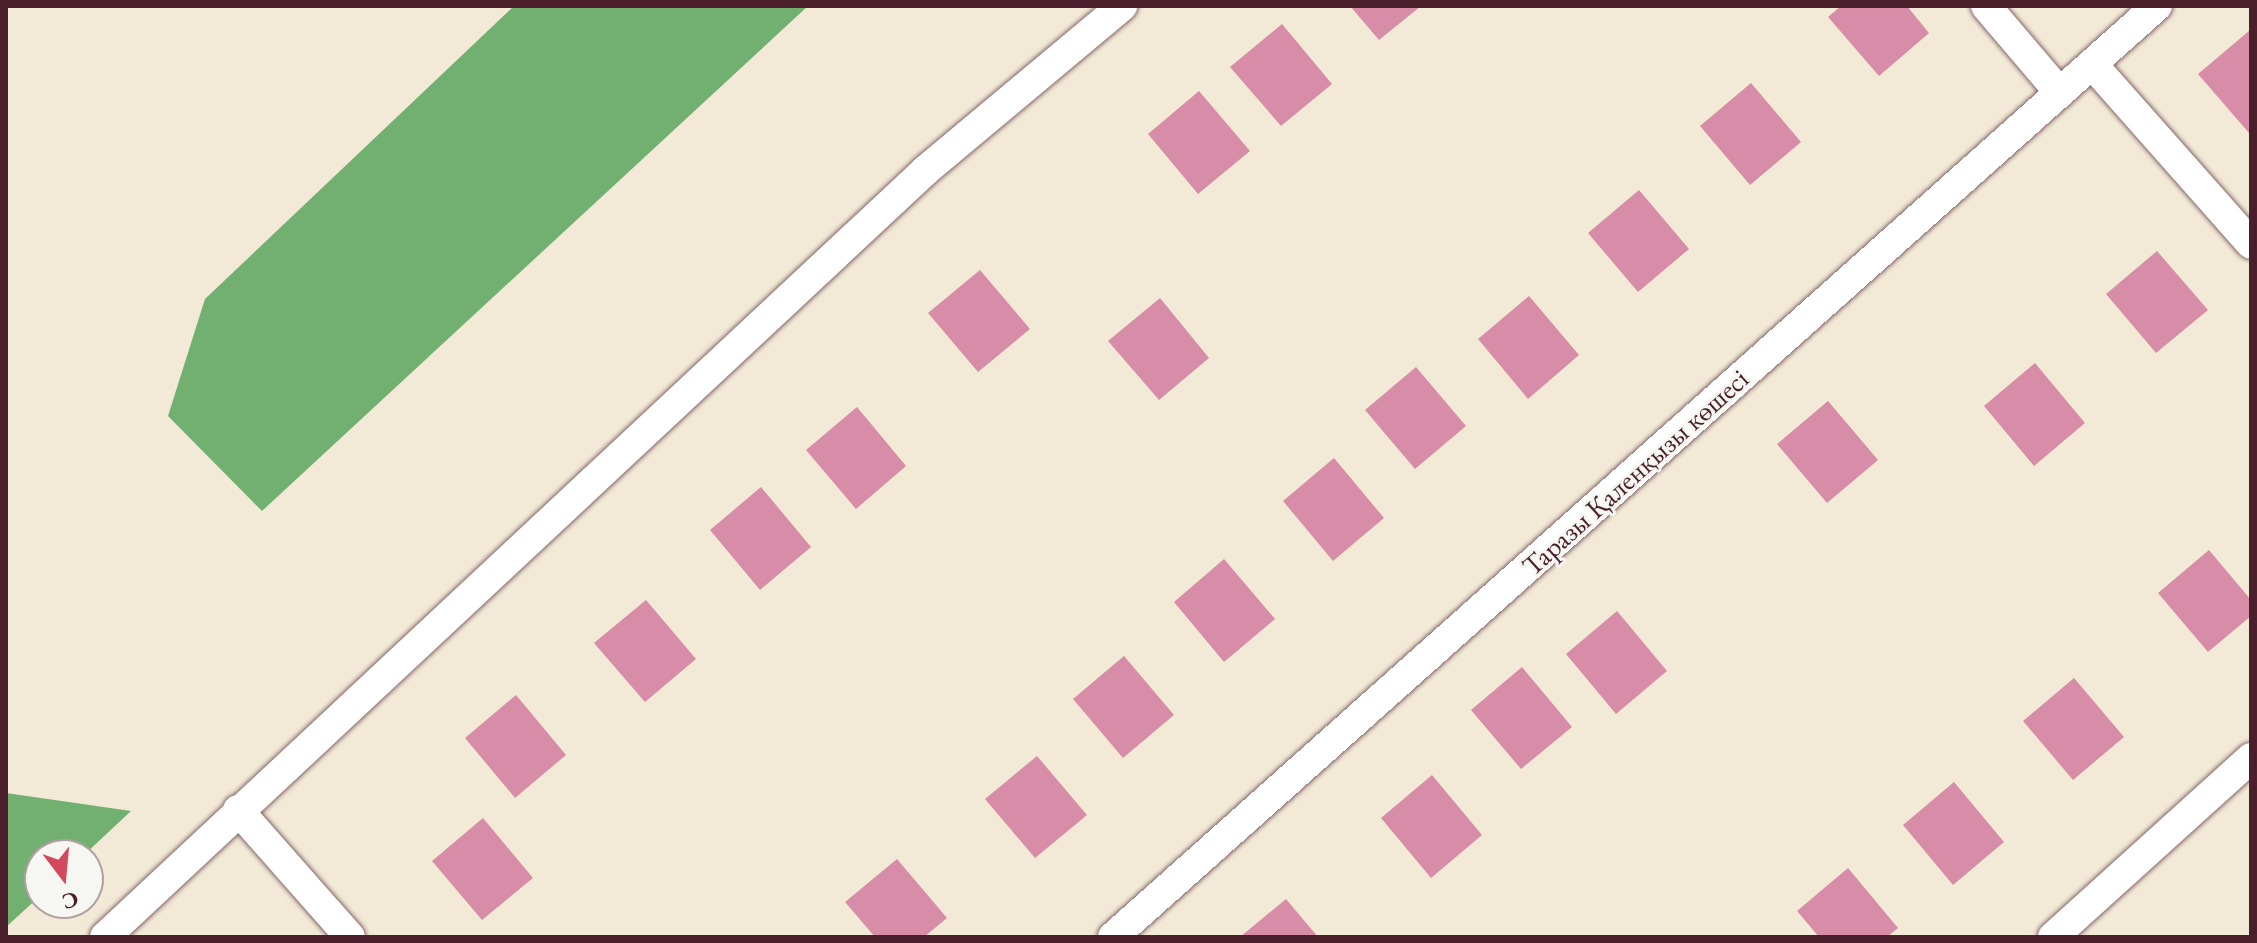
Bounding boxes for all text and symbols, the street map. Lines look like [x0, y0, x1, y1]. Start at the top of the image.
street label: Таразы Қаленқызы көшесі [1515, 362, 1755, 582]
north arrow [24, 839, 104, 919]
text: С [59, 885, 82, 917]

